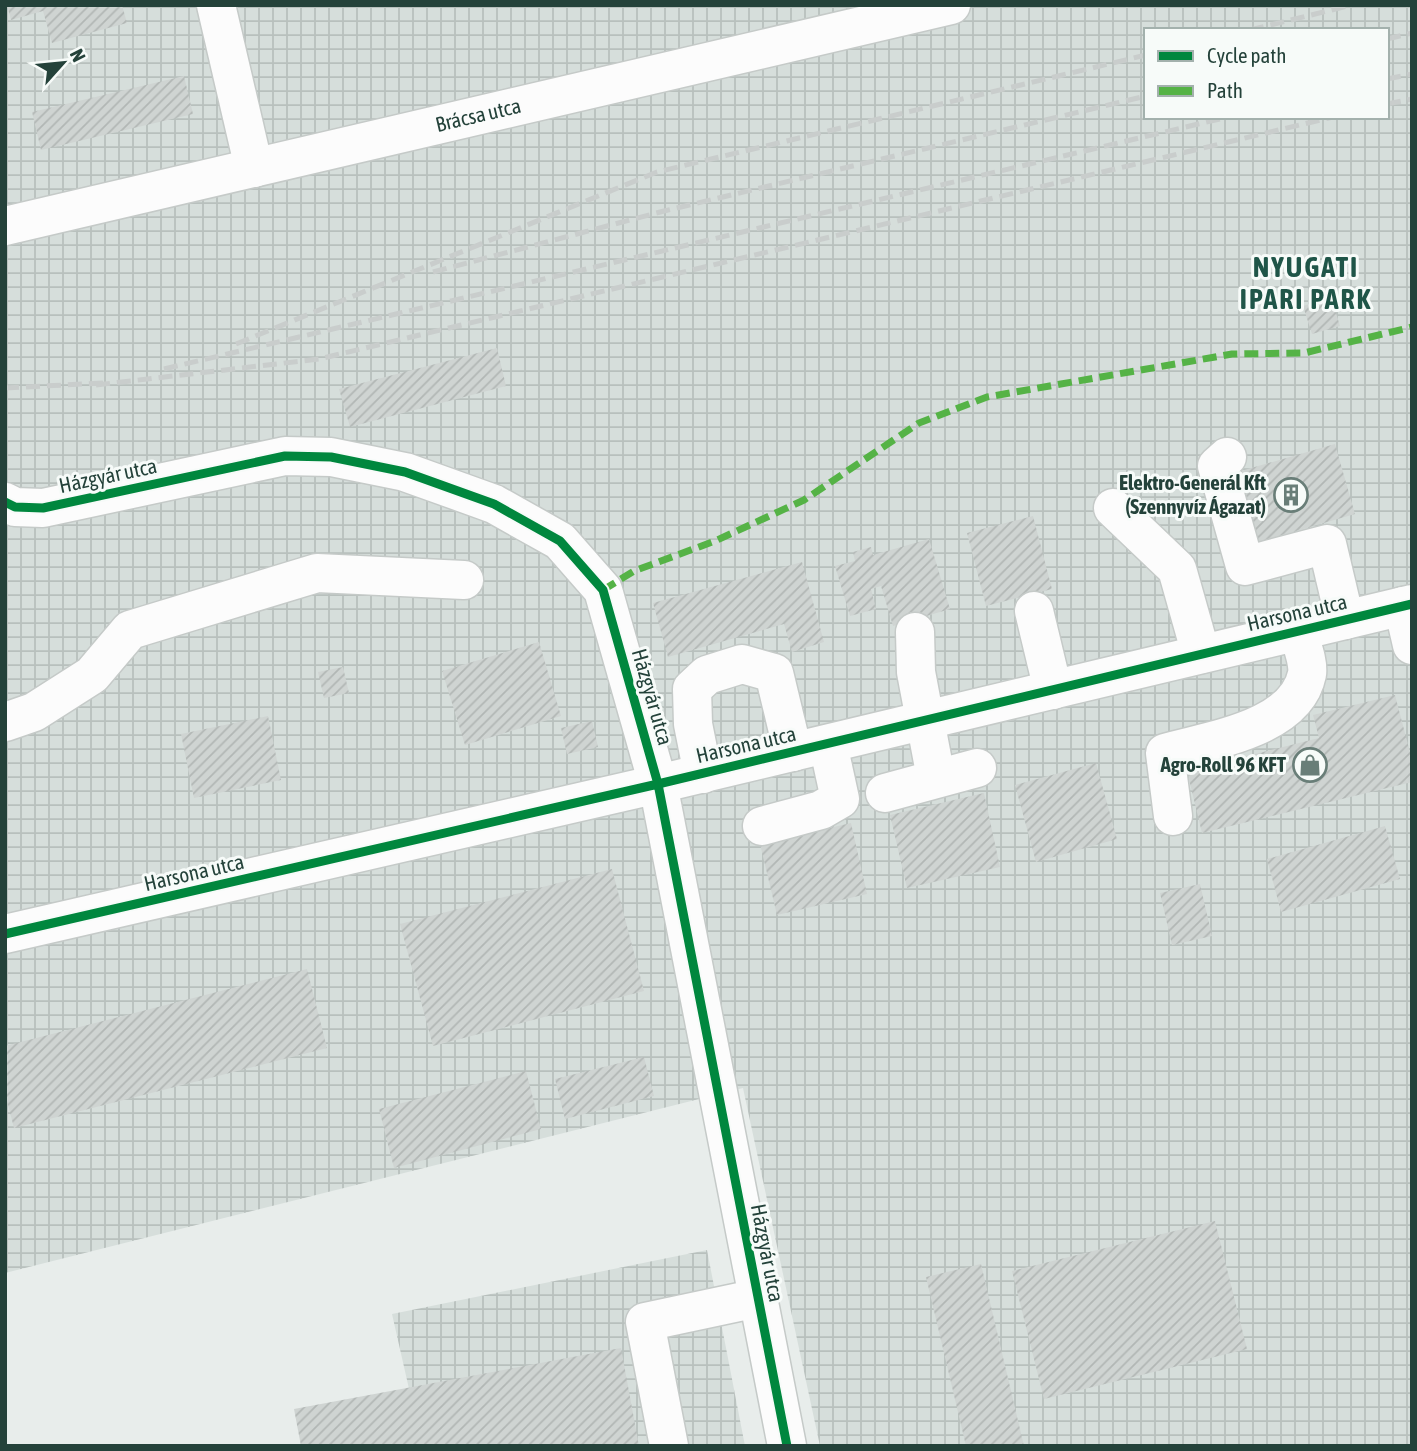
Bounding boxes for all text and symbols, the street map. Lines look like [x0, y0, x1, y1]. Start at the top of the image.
north arrow [28, 28, 98, 98]
legend [1144, 28, 1389, 119]
text: Cycle path [1207, 43, 1286, 67]
text: N [66, 45, 90, 65]
text: Path [1207, 78, 1243, 102]
street label: Brácsa utca [433, 93, 523, 136]
district label: NYUGATI IPARI PARK [1240, 251, 1372, 315]
street label: Házgyár utca [57, 453, 159, 497]
place label: Elektro-Generál Kft (Szennyvíz Ágazat) [1119, 470, 1266, 518]
building icon: Elektro-Generál Kft (Szennyvíz Ágazat) [1272, 476, 1310, 514]
street label: Harsona utca [1244, 589, 1349, 635]
street label: Házgyár utca [628, 646, 678, 748]
street label: Harsona utca [693, 721, 798, 767]
shop icon: Agro-Roll 96 KFT [1291, 746, 1329, 784]
place label: Agro-Roll 96 KFT [1159, 752, 1287, 776]
street label: Harsona utca [141, 849, 246, 895]
street label: Házgyár utca [747, 1202, 789, 1304]

